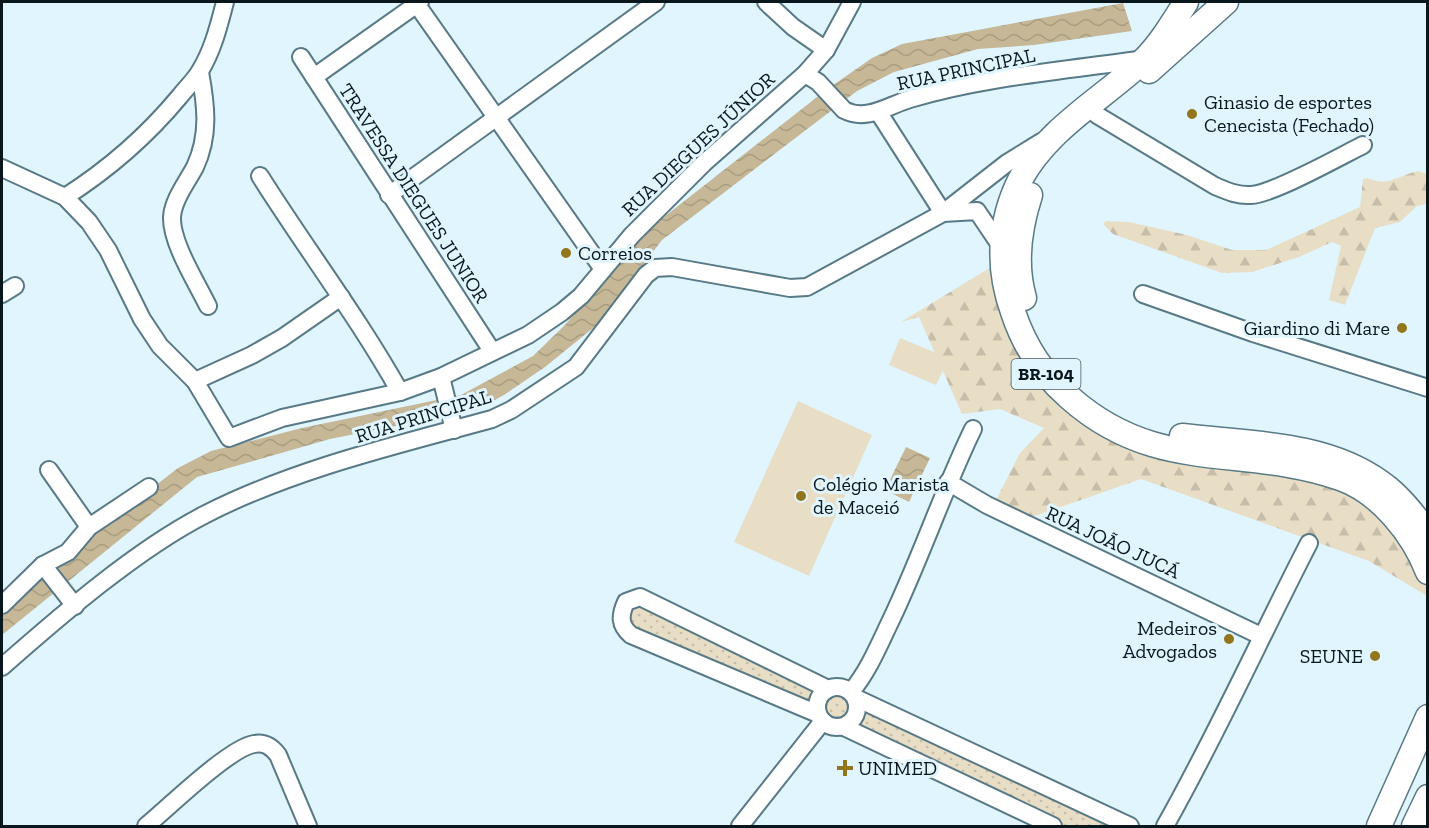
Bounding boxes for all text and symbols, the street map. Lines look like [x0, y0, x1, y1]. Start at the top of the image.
street label: RUA PRINCIPAL [895, 43, 1037, 95]
street label: RUA DIEGUES JÚNIOR [617, 66, 780, 221]
street label: TRAVESSA DIEGUES JUNIOR [334, 79, 494, 308]
place label: Ginasio de esportes Cenecista (Fechado) [1204, 90, 1374, 137]
marker: Ginasio de esportes Cenecista (Fechado) [1185, 107, 1199, 121]
place label: Correios [578, 241, 652, 265]
marker: Correios [559, 246, 573, 260]
place label: Giardino di Mare [1244, 316, 1390, 340]
marker: Giardino di Mare [1395, 321, 1409, 335]
road number: BR-104 [1012, 359, 1080, 389]
street label: RUA PRINCIPAL [352, 384, 494, 448]
place label: Colégio Marista de Maceió [813, 472, 950, 519]
marker: Colégio Marista de Maceió [794, 489, 808, 503]
street label: RUA JOÃO JUCÁ [1042, 500, 1185, 584]
place label: Medeiros Advogados [1123, 616, 1217, 663]
marker: Medeiros Advogados [1222, 632, 1236, 646]
place label: SEUNE [1300, 644, 1363, 668]
marker: SEUNE [1368, 649, 1382, 663]
place label: UNIMED [858, 756, 937, 780]
marker: UNIMED [836, 759, 854, 777]

